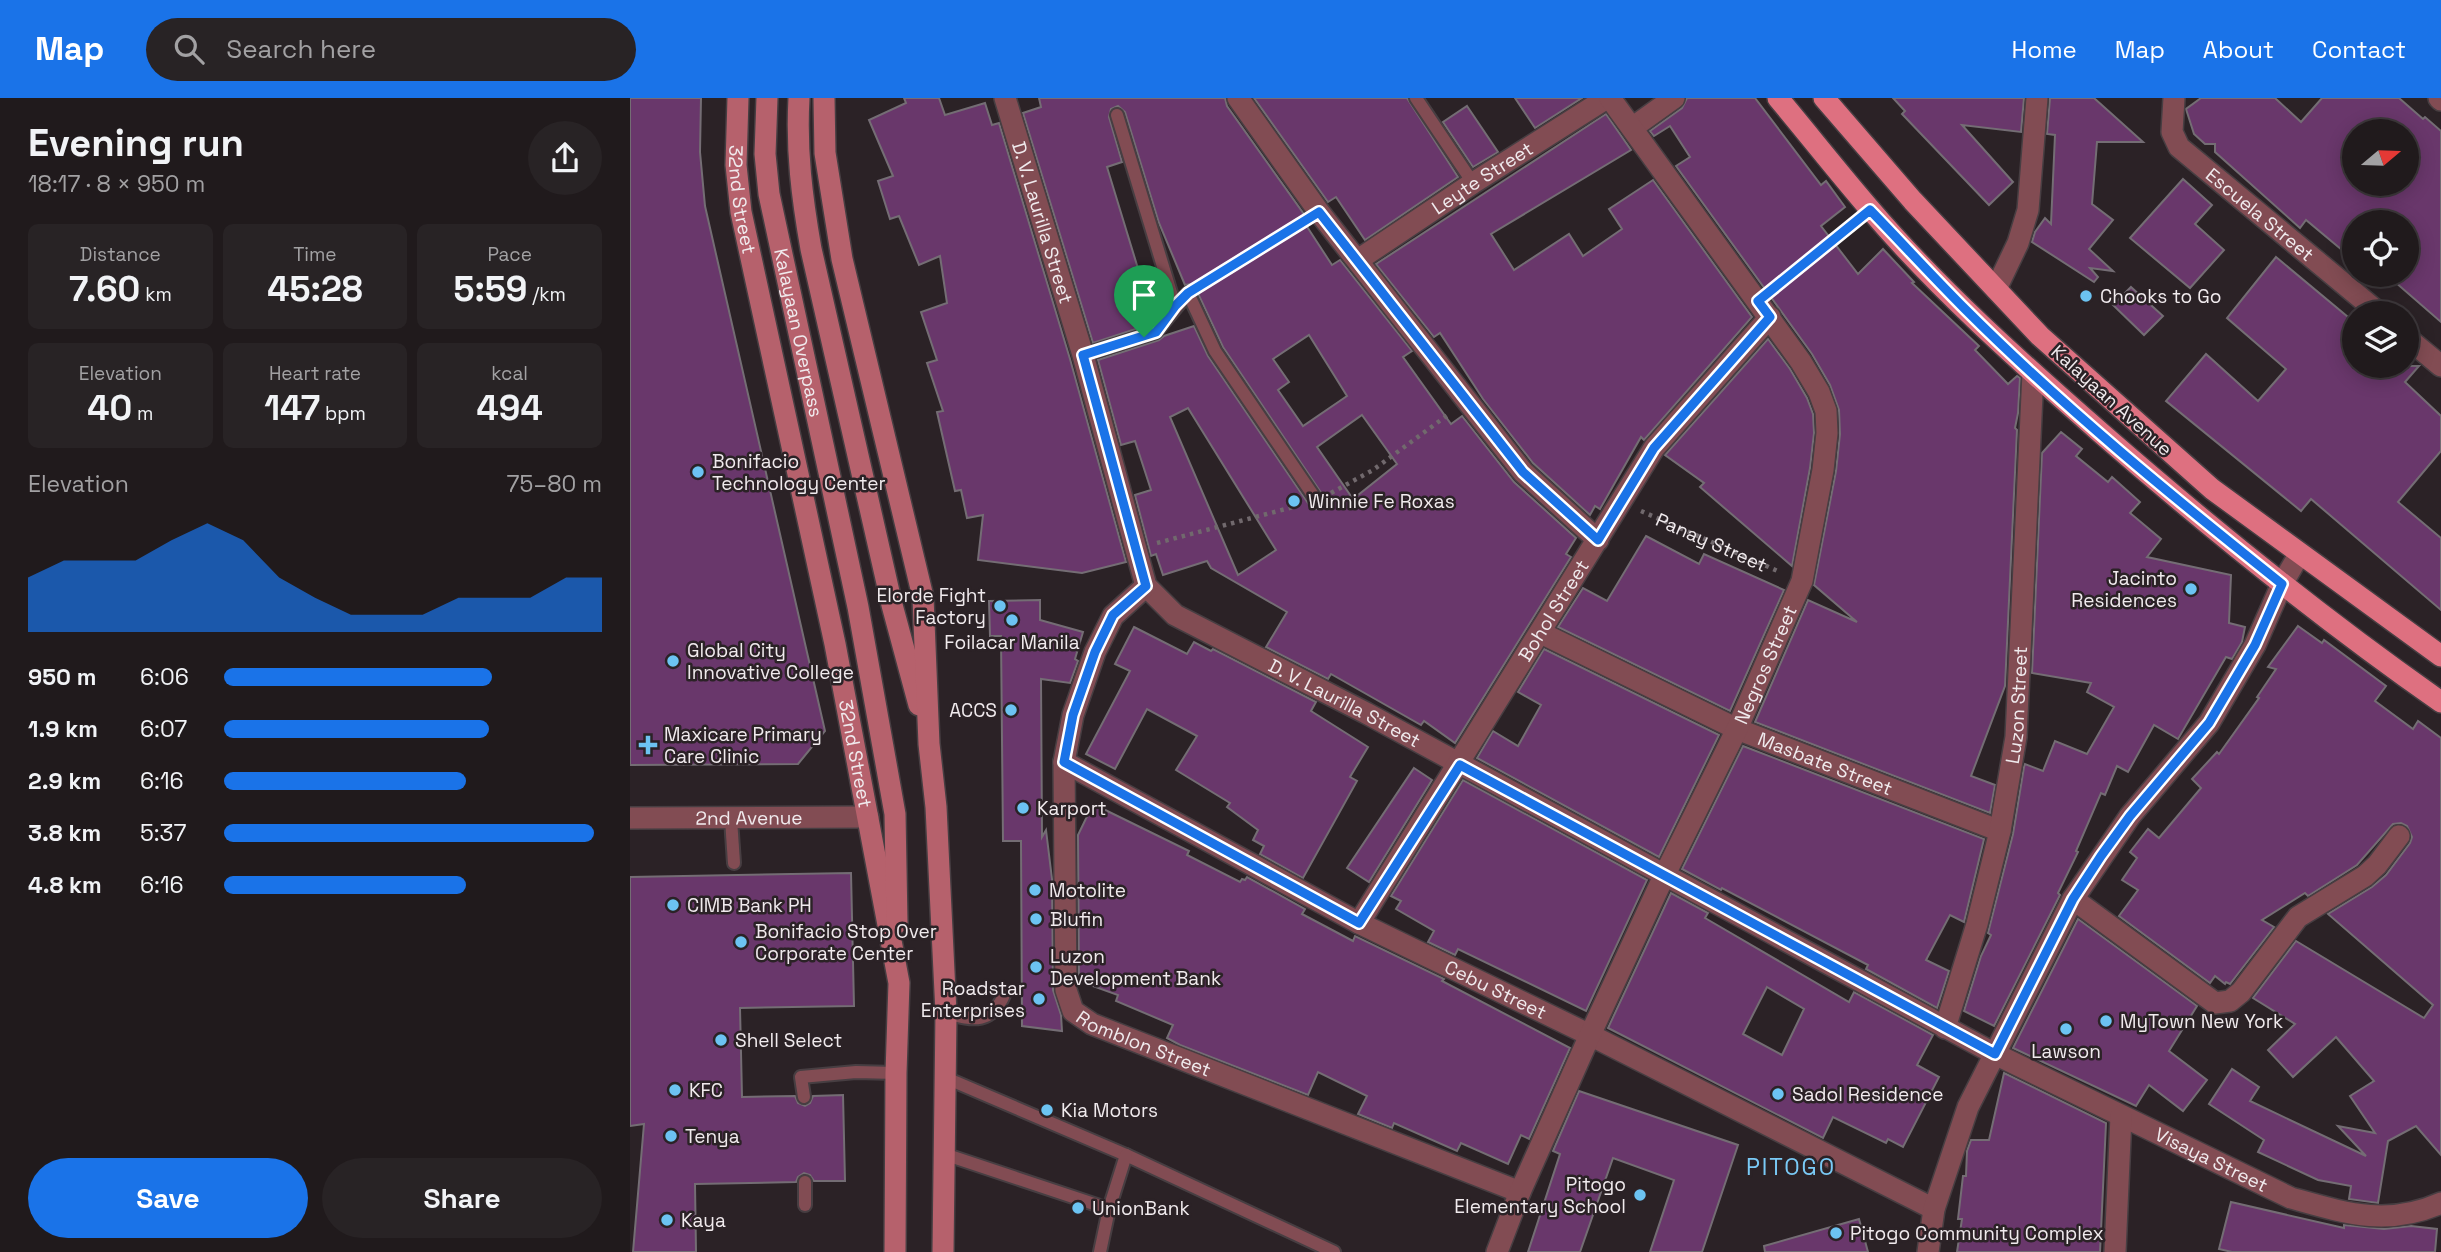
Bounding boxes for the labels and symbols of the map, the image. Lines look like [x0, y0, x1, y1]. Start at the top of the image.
north arrow [2342, 119, 2418, 196]
street label: Leyte Street [1427, 136, 1538, 220]
street label: D. V. Laurilla Street [1006, 138, 1079, 307]
street label: 32nd Street [723, 145, 762, 256]
street label: Escuela Street [2200, 162, 2319, 267]
street label: Kalayaan Overpass [768, 246, 829, 419]
pin [1114, 265, 1174, 337]
place label: Chooks to Go [2100, 284, 2222, 309]
marker: Chooks to Go [2078, 288, 2094, 304]
street label: Kalayaan Avenue [2046, 339, 2178, 461]
place label: Bonifacio Technology Center [712, 449, 886, 496]
marker: Bonifacio Technology Center [690, 464, 706, 480]
place label: Winnie Fe Roxas [1308, 489, 1455, 514]
marker: Winnie Fe Roxas [1286, 493, 1302, 509]
street label: Panay Street [1652, 507, 1771, 578]
street label: Bohol Street [1513, 555, 1595, 666]
place label: Jacinto Residences [2071, 566, 2177, 613]
marker: Jacinto Residences [2183, 581, 2199, 597]
place label: Elorde Fight Factory [876, 583, 986, 630]
marker: Elorde Fight Factory [992, 598, 1008, 614]
street label: Negros Street [1729, 601, 1803, 728]
marker: Foilacar Manila [1004, 612, 1020, 628]
place label: Foilacar Manila [944, 630, 1080, 655]
place label: Global City Innovative College [687, 638, 854, 685]
street label: Luzon Street [2000, 646, 2033, 766]
marker: Global City Innovative College [665, 653, 681, 669]
street label: D. V. Laurilla Street [1264, 653, 1425, 753]
street label: 32nd Street [833, 697, 878, 810]
place label: ACCS [949, 698, 997, 723]
marker: ACCS [1003, 702, 1019, 718]
place label: Maxicare Primary Care Clinic [664, 722, 822, 769]
street label: Masbate Street [1754, 726, 1896, 801]
marker: Maxicare Primary Care Clinic [638, 735, 658, 755]
place label: Karport [1037, 796, 1107, 821]
marker: Karport [1015, 800, 1031, 816]
street label: 2nd Avenue [695, 805, 803, 831]
place label: Motolite [1049, 878, 1126, 903]
marker: Motolite [1027, 882, 1043, 898]
place label: CIMB Bank PH [687, 893, 812, 918]
marker: CIMB Bank PH [665, 897, 681, 913]
place label: Blufin [1050, 907, 1103, 932]
marker: Blufin [1028, 911, 1044, 927]
place label: Bonifacio Stop Over Corporate Center [755, 919, 937, 966]
marker: Bonifacio Stop Over Corporate Center [733, 934, 749, 950]
place label: Luzon Development Bank [1050, 944, 1221, 991]
street label: Cebu Street [1440, 954, 1551, 1025]
marker: Luzon Development Bank [1028, 959, 1044, 975]
place label: Roadstar Enterprises [921, 976, 1025, 1023]
marker: Roadstar Enterprises [1031, 991, 1047, 1007]
street label: Romblon Street [1071, 1005, 1215, 1083]
place label: MyTown New York [2120, 1009, 2283, 1034]
marker: MyTown New York [2098, 1013, 2114, 1029]
marker: Lawson [2058, 1021, 2074, 1037]
place label: Shell Select [735, 1028, 842, 1053]
marker: Shell Select [713, 1032, 729, 1048]
place label: Lawson [2031, 1039, 2101, 1064]
place label: KFC [689, 1078, 723, 1103]
marker: KFC [667, 1082, 683, 1098]
place label: Sadol Residence [1792, 1082, 1943, 1107]
marker: Sadol Residence [1770, 1086, 1786, 1102]
place label: Kia Motors [1061, 1098, 1158, 1123]
marker: Kia Motors [1039, 1102, 1055, 1118]
street label: Visaya Street [2151, 1122, 2272, 1198]
place label: Tenya [685, 1124, 740, 1149]
marker: Tenya [663, 1128, 679, 1144]
district label: PITOGO [1746, 1152, 1836, 1182]
place label: Pitogo Elementary School [1454, 1172, 1626, 1219]
marker: Pitogo Elementary School [1632, 1187, 1648, 1203]
place label: UnionBank [1092, 1196, 1190, 1221]
marker: UnionBank [1070, 1200, 1086, 1216]
place label: Kaya [681, 1208, 726, 1233]
marker: Kaya [659, 1212, 675, 1228]
place label: Pitogo Community Complex [1850, 1221, 2104, 1246]
marker: Pitogo Community Complex [1828, 1225, 1844, 1241]

